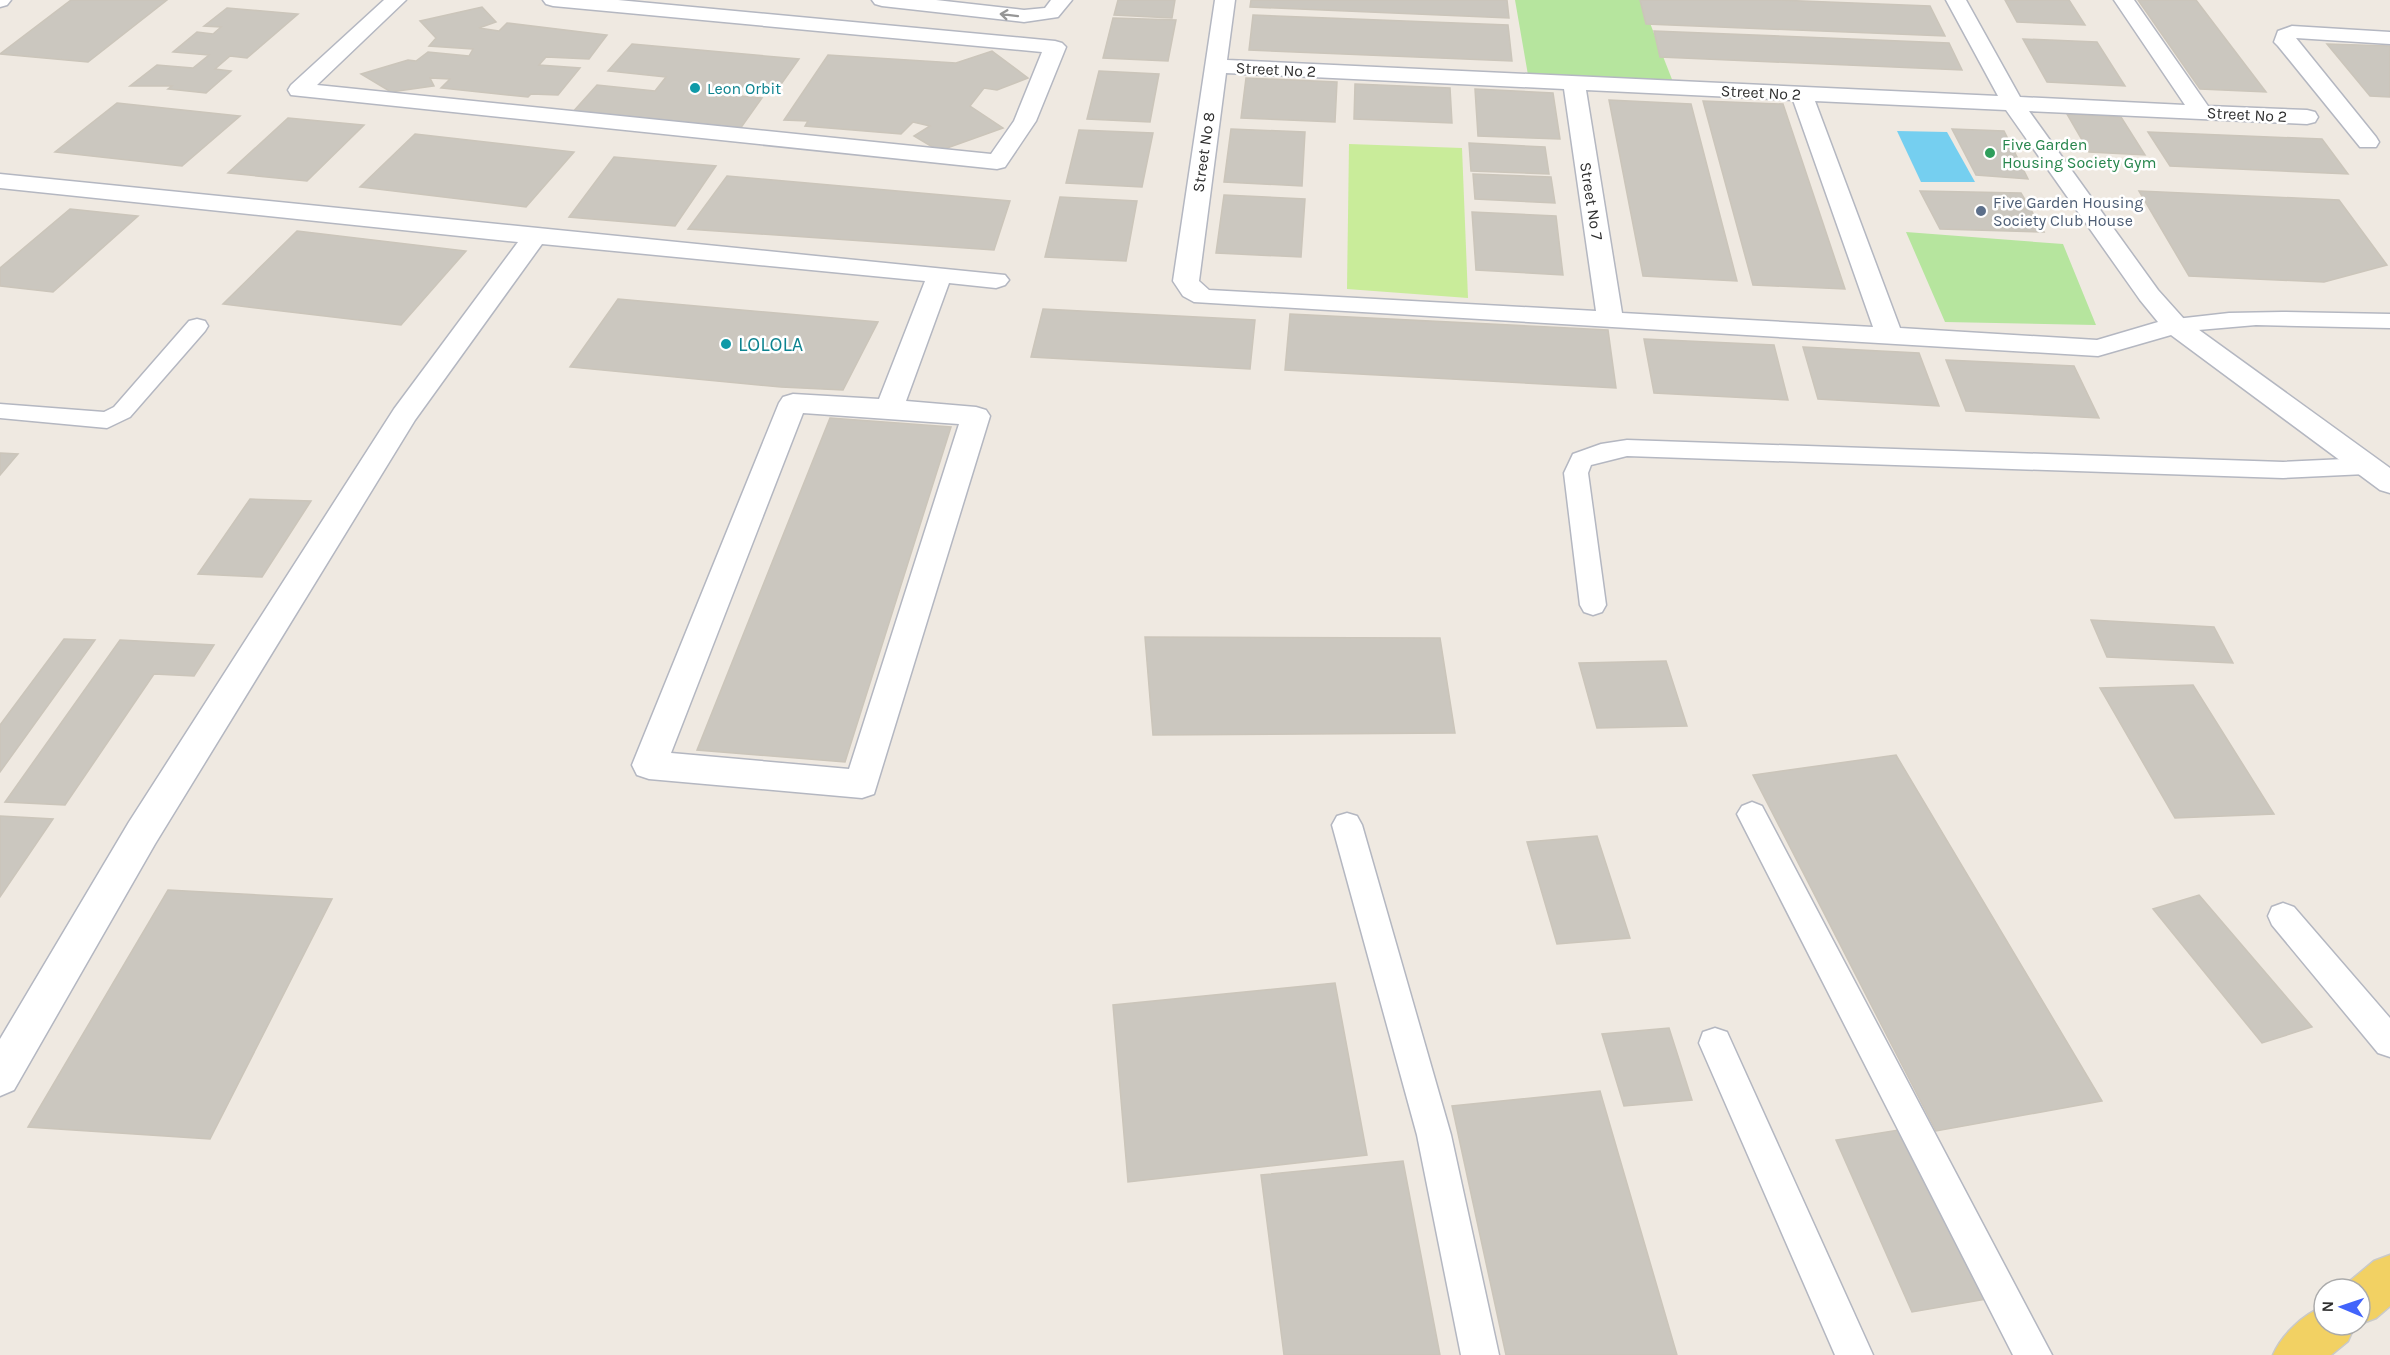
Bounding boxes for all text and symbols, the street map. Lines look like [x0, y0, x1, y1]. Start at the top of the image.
one-way arrow [1000, 9, 1019, 20]
street label: Street No 2 [1235, 58, 1317, 81]
place label: Leon Orbit [707, 79, 781, 98]
marker: Leon Orbit [688, 81, 702, 95]
street label: Street No 2 [1720, 81, 1802, 104]
street label: Street No 2 [2206, 103, 2288, 126]
street label: Street No 8 [1188, 111, 1219, 194]
place label: Five Garden Housing Society Gym [2002, 135, 2156, 172]
marker: Five Garden Housing Society Gym [1983, 146, 1997, 160]
street label: Street No 7 [1576, 161, 1607, 242]
place label: Five Garden Housing Society Club House [1993, 193, 2143, 230]
marker: Five Garden Housing Society Club House [1974, 204, 1988, 218]
place label: LOLOLA [738, 333, 803, 356]
marker: LOLOLA [719, 337, 733, 351]
north arrow [2312, 1277, 2372, 1337]
text: N [2318, 1300, 2337, 1313]

